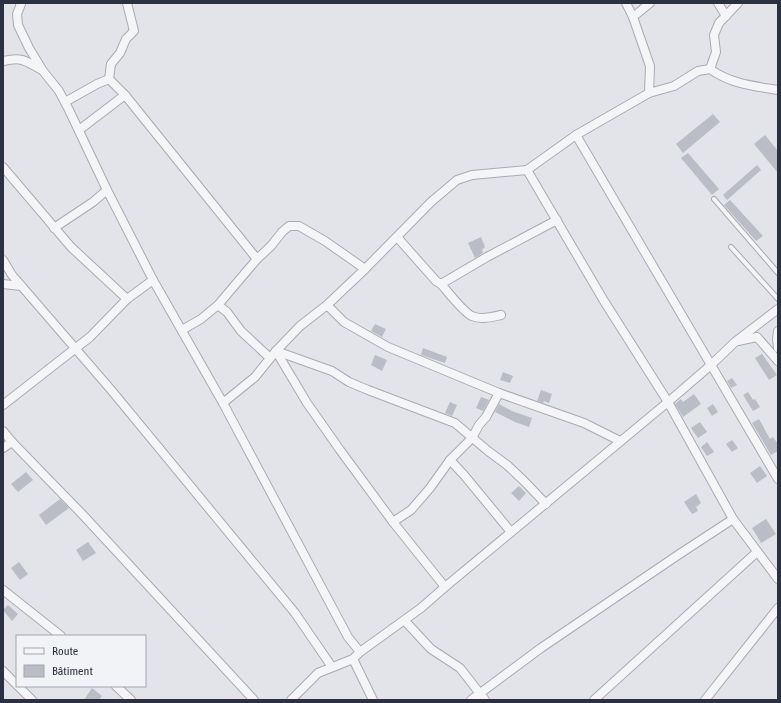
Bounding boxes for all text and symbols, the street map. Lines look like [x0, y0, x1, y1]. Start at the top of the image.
legend [16, 635, 146, 687]
text: Route [52, 644, 78, 658]
text: Bâtiment [52, 664, 93, 678]

